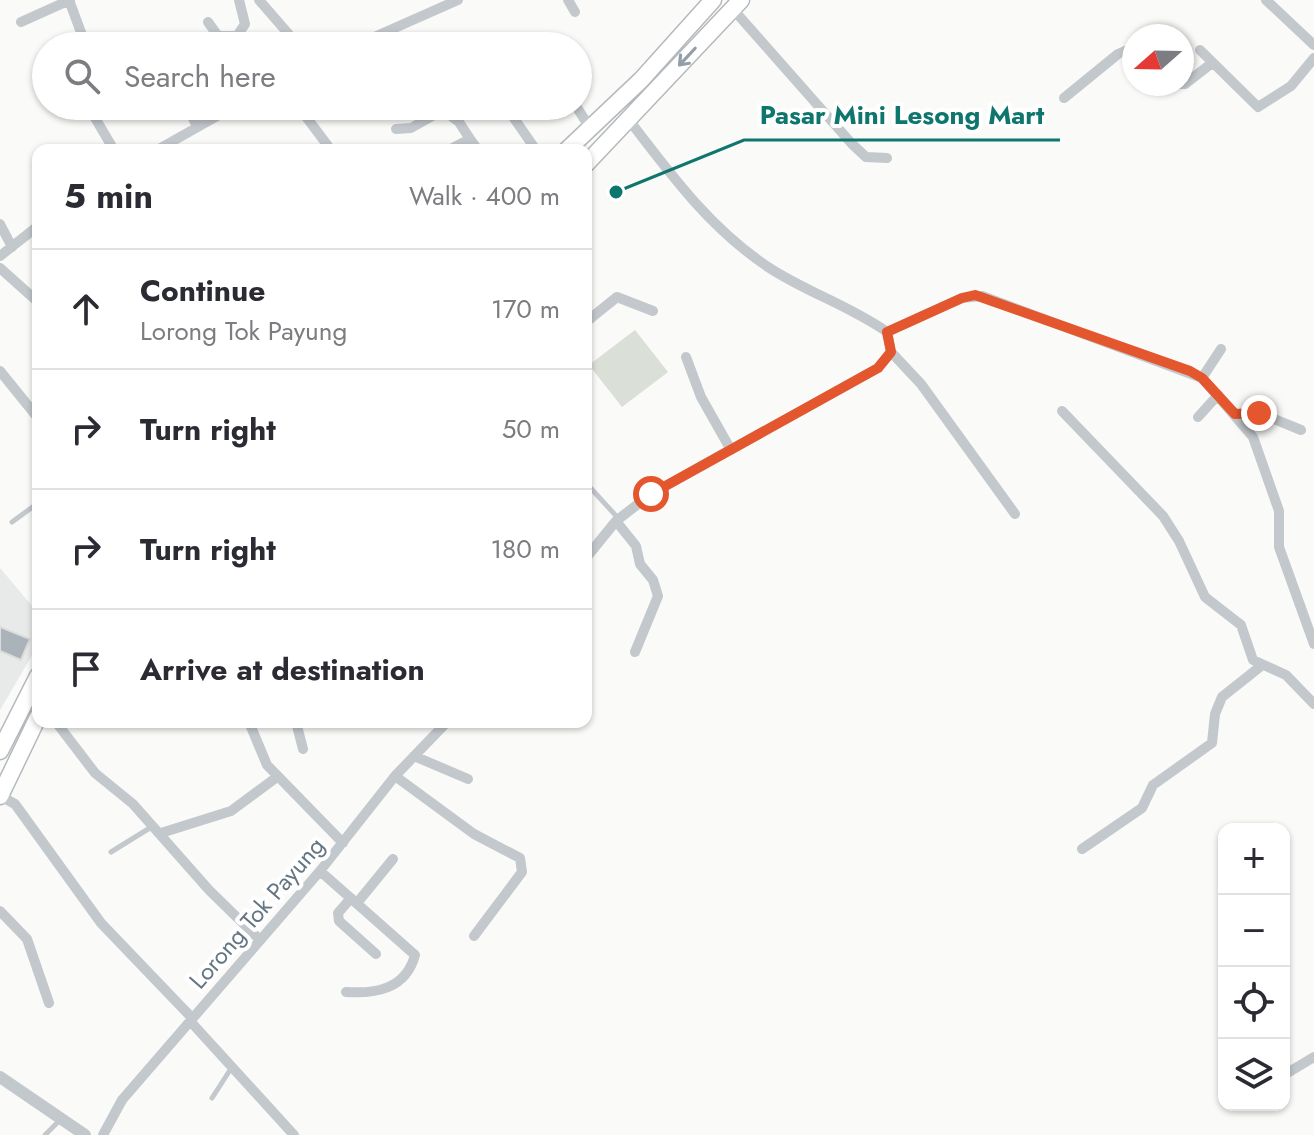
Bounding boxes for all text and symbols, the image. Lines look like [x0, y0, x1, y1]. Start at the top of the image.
north arrow [1122, 24, 1194, 96]
search box [32, 32, 592, 120]
one-way arrow [679, 46, 697, 66]
icon: search [60, 54, 104, 98]
text: Search here [124, 55, 276, 98]
callout: Pasar Mini Lesong Mart [744, 90, 1060, 140]
text: Pasar Mini Lesong Mart [760, 96, 1045, 134]
text: 5 min [64, 172, 153, 221]
text: Walk · 400 m [409, 177, 560, 215]
text: Continue [140, 269, 266, 312]
icon: ahead [64, 287, 108, 331]
text: 170 m [491, 290, 560, 328]
text: Lorong Tok Payung [140, 312, 347, 350]
route end [1241, 395, 1277, 431]
icon: right [64, 407, 108, 451]
text: Turn right [140, 408, 276, 451]
text: 50 m [502, 410, 560, 448]
route start [633, 476, 669, 512]
icon: right [64, 527, 108, 571]
text: Turn right [140, 528, 276, 571]
text: 180 m [490, 530, 560, 568]
icon: arrive [64, 647, 108, 691]
text: Arrive at destination [140, 648, 425, 691]
map controls [1218, 823, 1290, 1111]
button: + [1218, 823, 1290, 895]
street label: Lorong Tok Payung [181, 829, 333, 996]
button: − [1218, 895, 1290, 967]
button: locate [1218, 967, 1290, 1039]
button: layers [1218, 1039, 1290, 1111]

